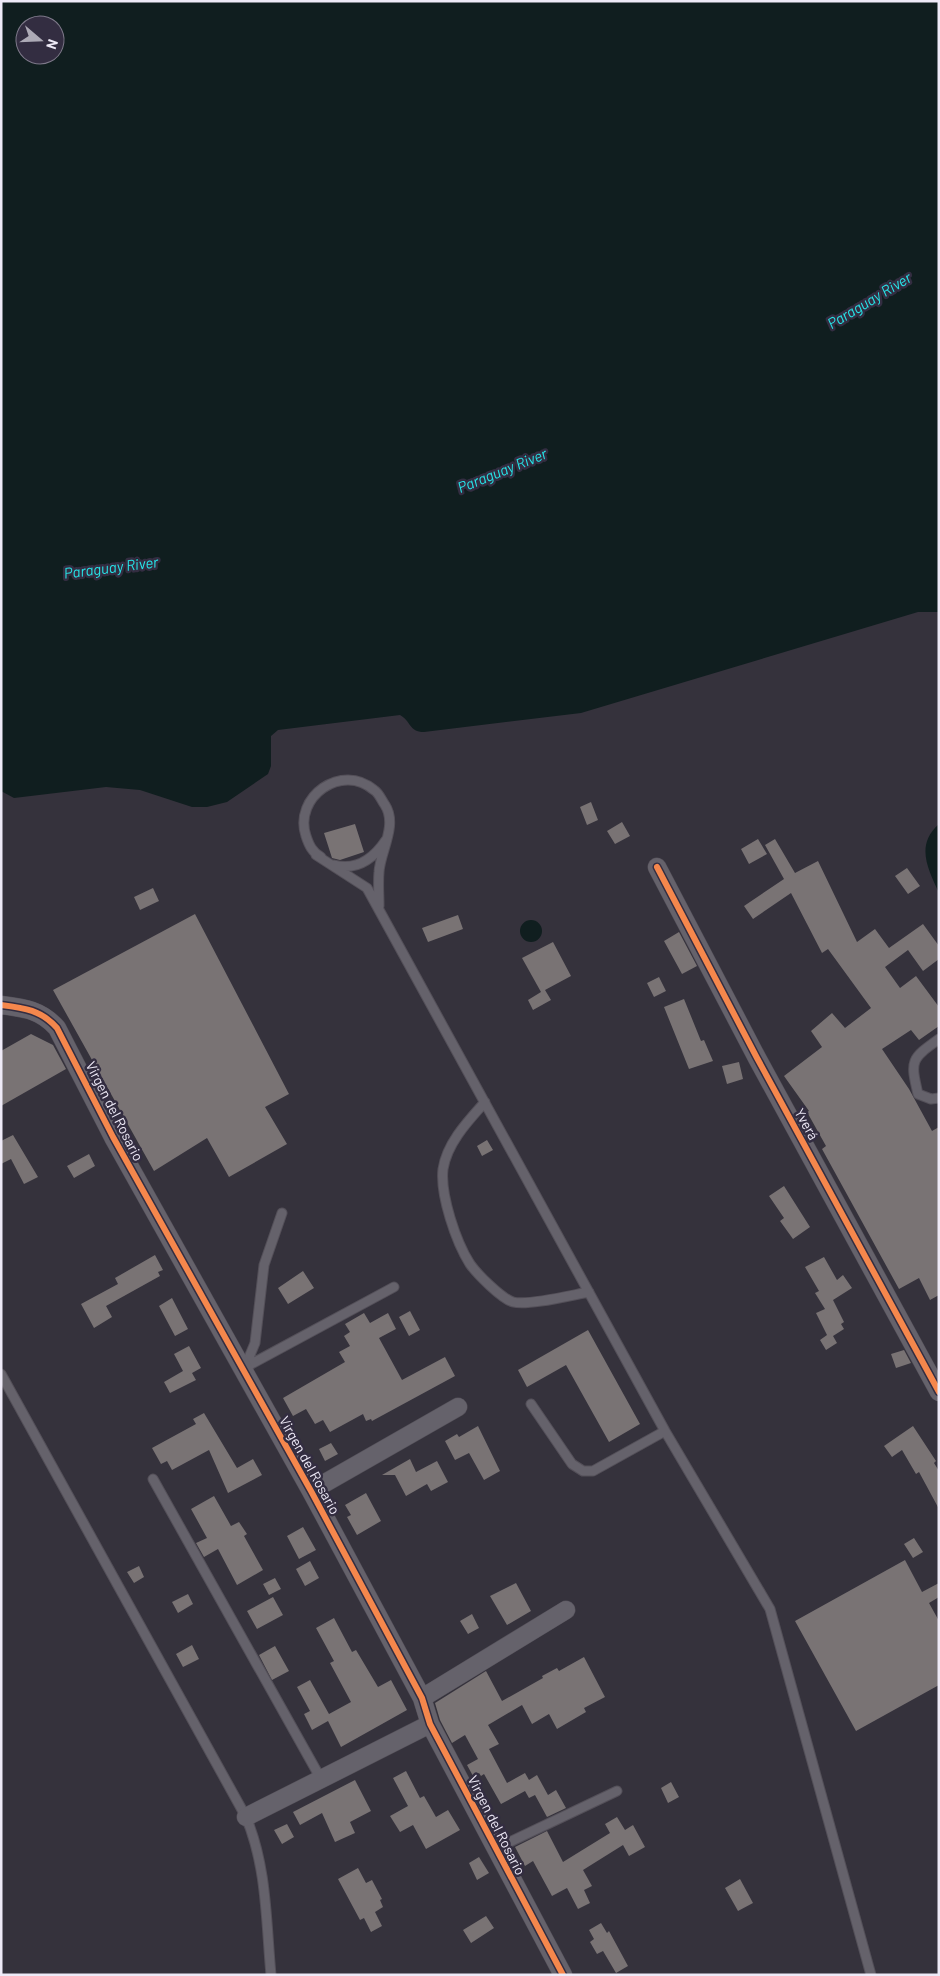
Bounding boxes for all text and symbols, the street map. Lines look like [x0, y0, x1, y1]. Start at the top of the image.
north arrow [15, 15, 65, 65]
text: N [43, 37, 62, 52]
water label: Paraguay River [824, 267, 915, 332]
water label: Paraguay River [455, 444, 550, 496]
water label: Paraguay River [63, 552, 160, 582]
street label: Virgen del Rosario [83, 1058, 147, 1164]
street label: Yverá [791, 1105, 823, 1143]
street label: Virgen del Rosario [276, 1413, 344, 1517]
street label: Virgen del Rosario [465, 1772, 529, 1878]

